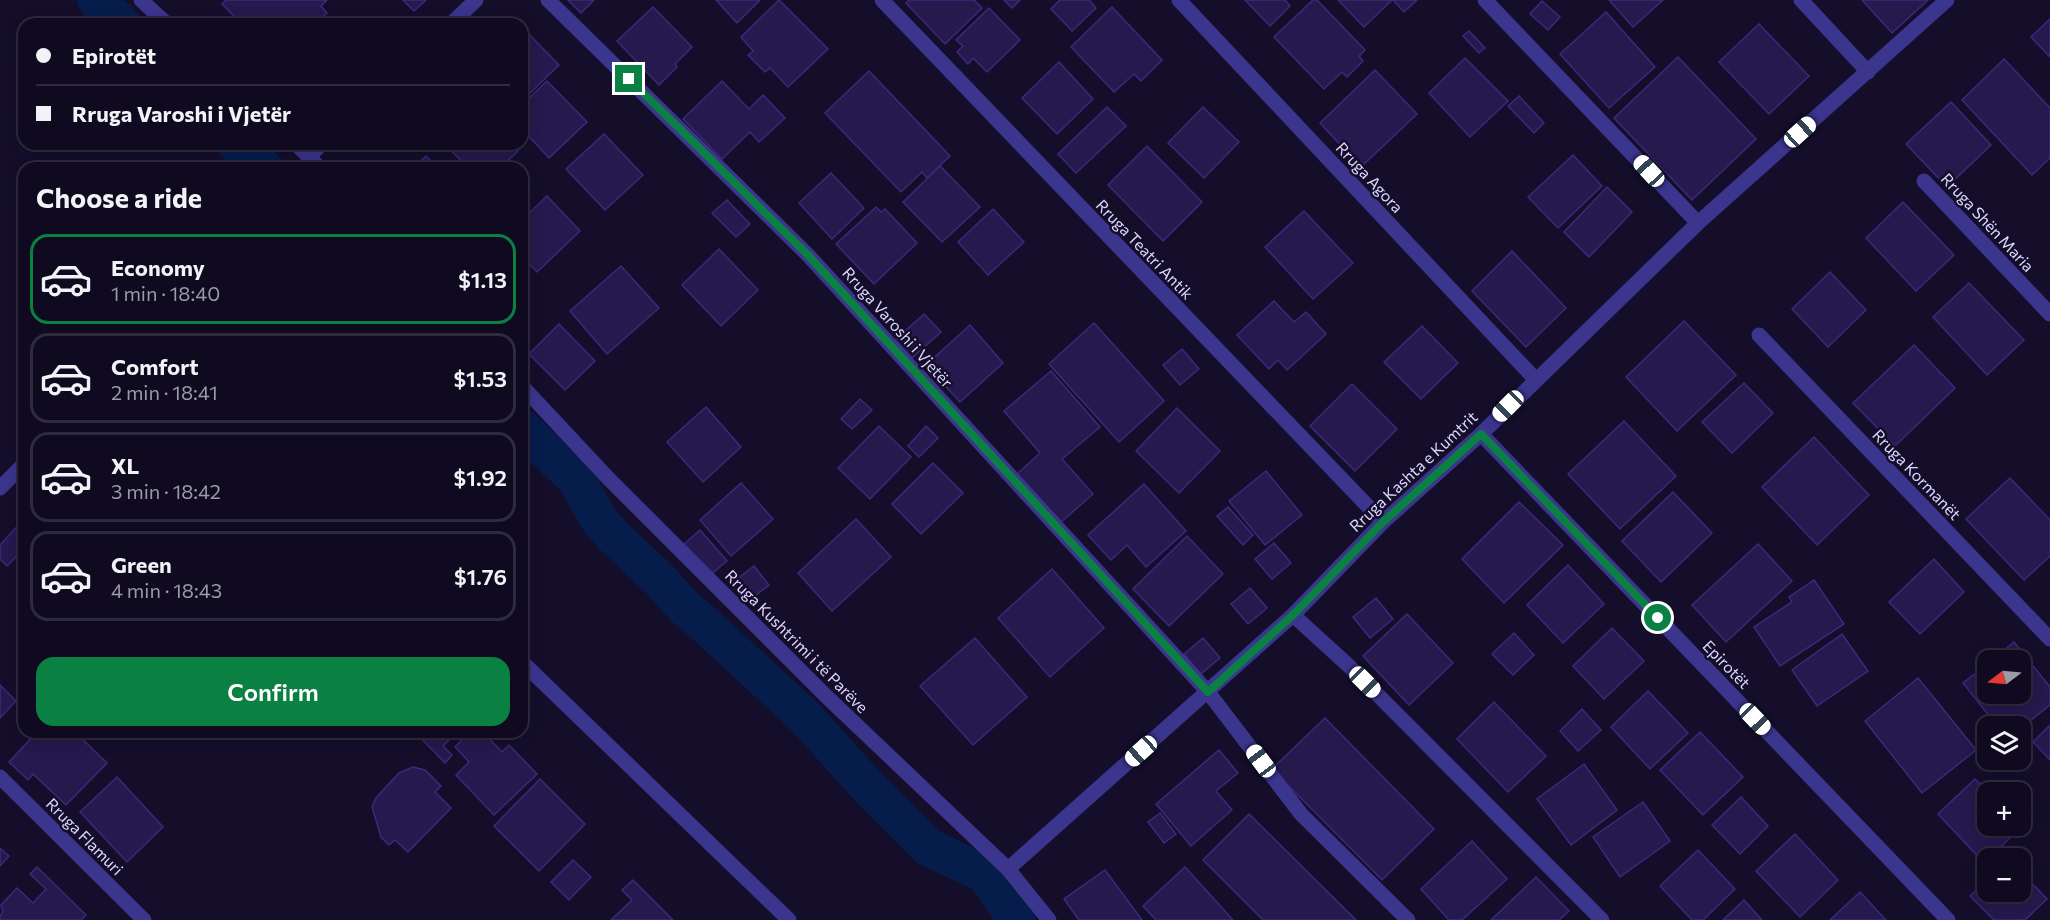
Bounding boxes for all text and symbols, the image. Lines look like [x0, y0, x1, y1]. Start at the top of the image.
text: Epirotët [72, 42, 156, 69]
route end [615, 65, 642, 92]
text: Rruga Varoshi i Vjetër [72, 100, 291, 127]
car [1781, 113, 1819, 151]
street label: Rruga Agora [1333, 138, 1407, 216]
car [1630, 152, 1668, 190]
street label: Rruga Shën Maria [1938, 169, 2038, 275]
text: Choose a ride [36, 181, 202, 214]
street label: Rruga Teatri Antik [1092, 195, 1198, 303]
icon: car [39, 252, 93, 306]
text: Economy [111, 254, 205, 281]
street label: Rruga Varoshi i Vjetër [839, 263, 957, 392]
text: $1.13 [458, 266, 507, 293]
text: 1 min · 18:40 [111, 281, 220, 305]
icon: car [39, 351, 93, 405]
text: Comfort [111, 353, 199, 380]
text: $1.53 [454, 365, 507, 392]
text: 2 min · 18:41 [111, 380, 218, 404]
car [1489, 387, 1527, 425]
street label: Rruga Kashta e Kumtrit [1345, 406, 1481, 535]
street label: Rruga Kormanët [1869, 425, 1965, 524]
icon: car [39, 450, 93, 504]
text: XL [111, 452, 139, 479]
text: $1.92 [454, 464, 507, 491]
text: 3 min · 18:42 [111, 479, 221, 503]
icon: car [39, 549, 93, 603]
text: Green [111, 551, 172, 578]
text: $1.76 [454, 563, 507, 590]
street label: Rruga Kushtrimi i të Parëve [722, 566, 872, 716]
text: 4 min · 18:43 [111, 578, 222, 602]
route start [1644, 604, 1671, 631]
street label: Epirotët [1699, 636, 1755, 692]
north arrow [1977, 650, 2031, 704]
map controls [1977, 650, 2031, 902]
button: Confirm [36, 657, 510, 726]
car [1346, 663, 1384, 701]
car [1736, 700, 1774, 738]
button: layers [1977, 716, 2031, 770]
car [1122, 732, 1160, 770]
car [1243, 741, 1279, 781]
button: + [1977, 782, 2031, 836]
street label: Rruga Flamuri [43, 794, 127, 878]
button: − [1977, 848, 2031, 902]

